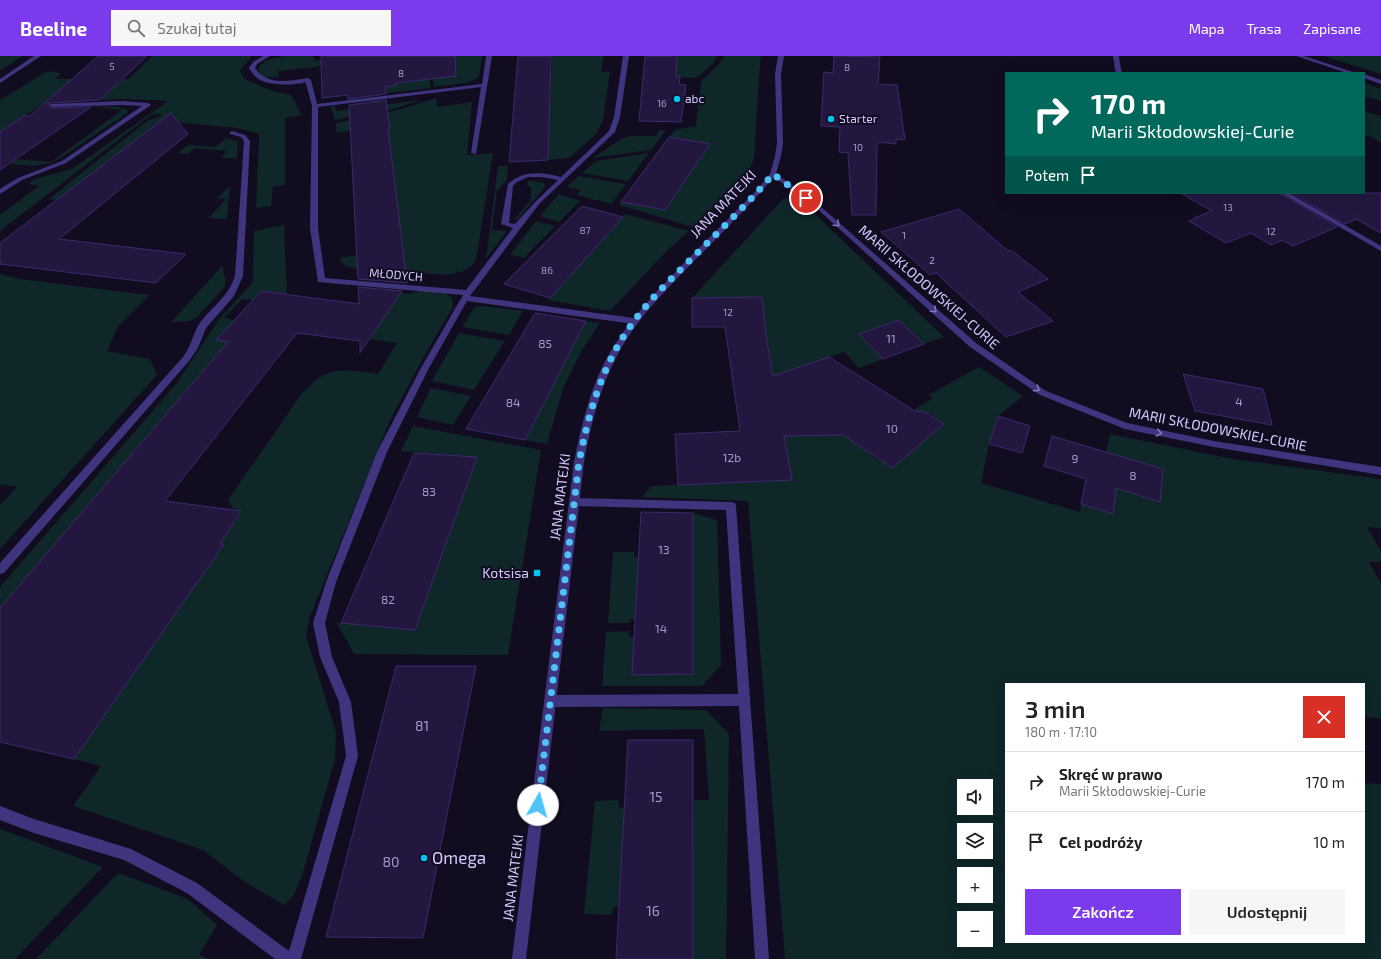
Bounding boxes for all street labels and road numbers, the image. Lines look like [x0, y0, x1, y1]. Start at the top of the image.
street label: JANA MATEJKI [686, 166, 759, 241]
street label: MARII SKŁODOWSKIEJ-CURIE [856, 221, 1003, 352]
street label: MŁODYCH [369, 265, 424, 283]
street label: MARII SKŁODOWSKIEJ-CURIE [1128, 403, 1309, 454]
street label: JANA MATEJKI [546, 452, 573, 541]
street label: JANA MATEJKI [499, 833, 526, 922]

